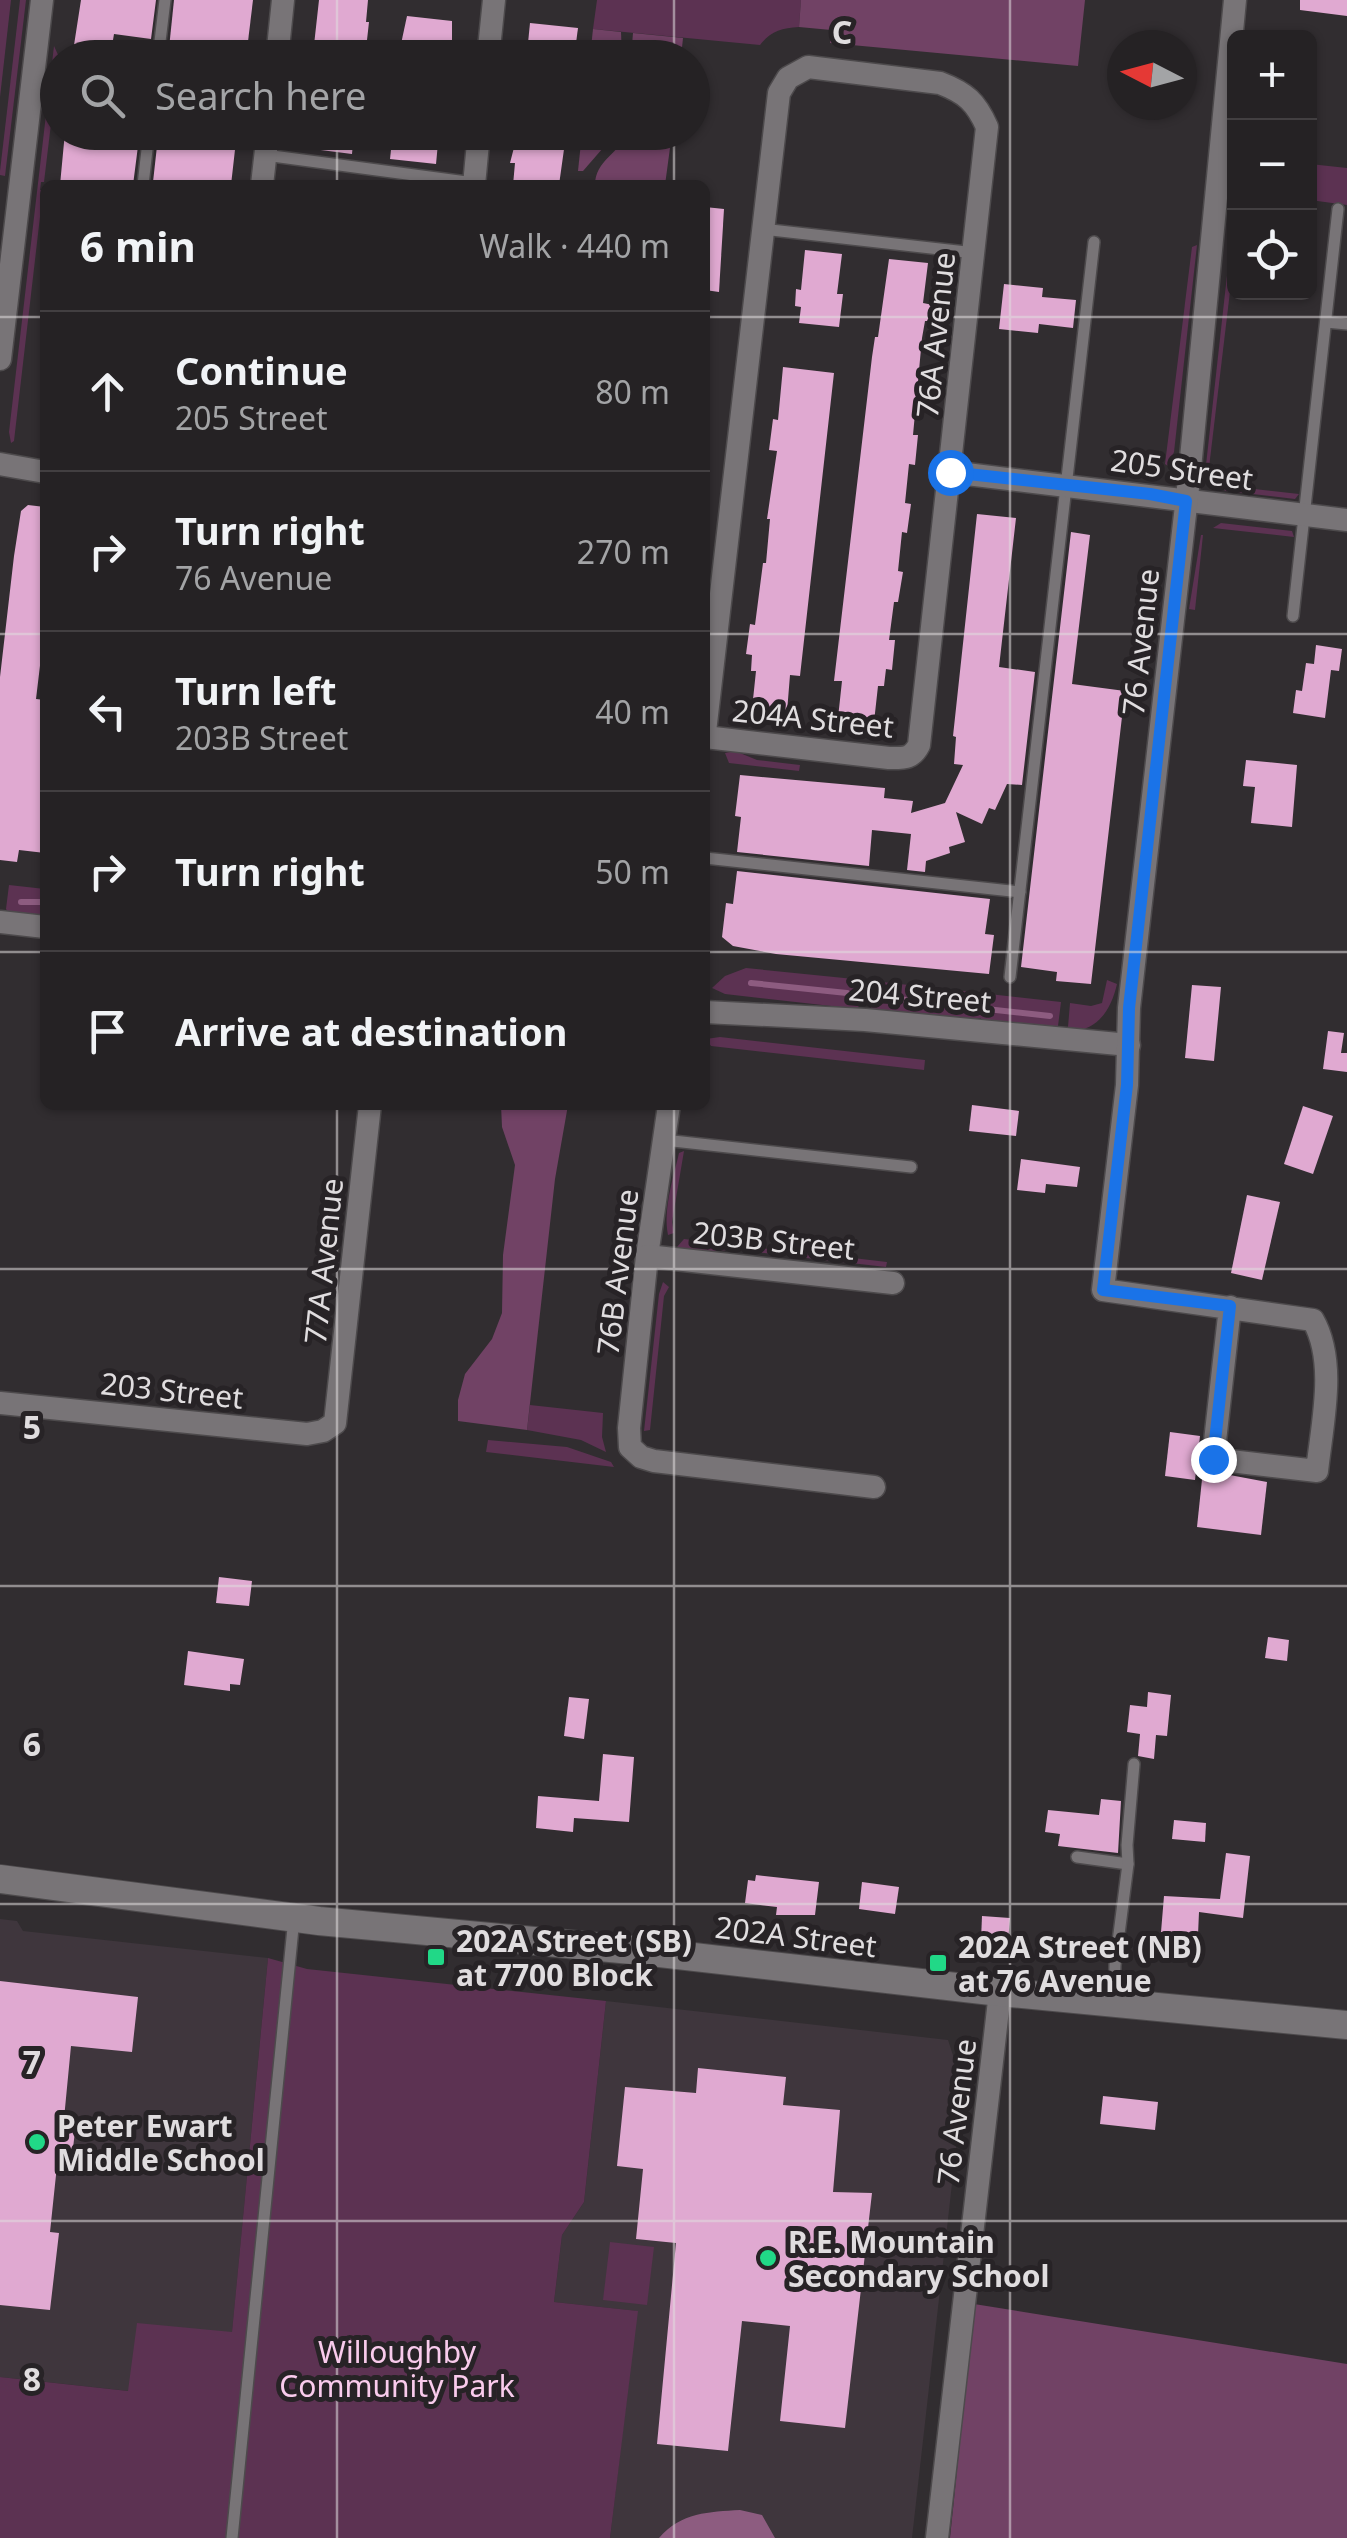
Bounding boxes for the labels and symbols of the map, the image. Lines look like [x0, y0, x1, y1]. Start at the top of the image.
text: C [832, 10, 852, 53]
north arrow [1107, 30, 1197, 120]
street label: 76A Avenue [906, 250, 964, 420]
street label: 205 Street [1108, 439, 1256, 499]
route start [928, 450, 974, 496]
street label: 76 Avenue [1112, 567, 1168, 717]
street label: 204A Street [730, 689, 896, 747]
street label: 204 Street [847, 968, 993, 1022]
street label: 77A Avenue [294, 1176, 352, 1346]
street label: 76B Avenue [586, 1187, 648, 1357]
street label: 203B Street [691, 1211, 857, 1269]
street label: 203 Street [99, 1362, 245, 1418]
text: 5 [23, 1405, 41, 1448]
route end [1191, 1437, 1237, 1483]
text: 6 [23, 1722, 41, 1765]
street label: 202A Street [713, 1906, 879, 1966]
place label: 202A Street (SB) at 7700 Block [456, 1920, 692, 1995]
place label: 202A Street (NB) at 76 Avenue [958, 1926, 1202, 2001]
marker: 202A Street (SB) at 7700 Block [425, 1946, 447, 1968]
marker: 202A Street (NB) at 76 Avenue [927, 1952, 949, 1974]
street label: 76 Avenue [927, 2036, 985, 2188]
text: 7 [23, 2040, 41, 2083]
place label: Peter Ewart Middle School [57, 2105, 265, 2180]
marker: Peter Ewart Middle School [26, 2131, 48, 2153]
place label: R.E. Mountain Secondary School [788, 2221, 1049, 2296]
marker: R.E. Mountain Secondary School [757, 2247, 779, 2269]
park label: Willoughby Community Park [279, 2331, 515, 2406]
text: 8 [23, 2357, 41, 2400]

